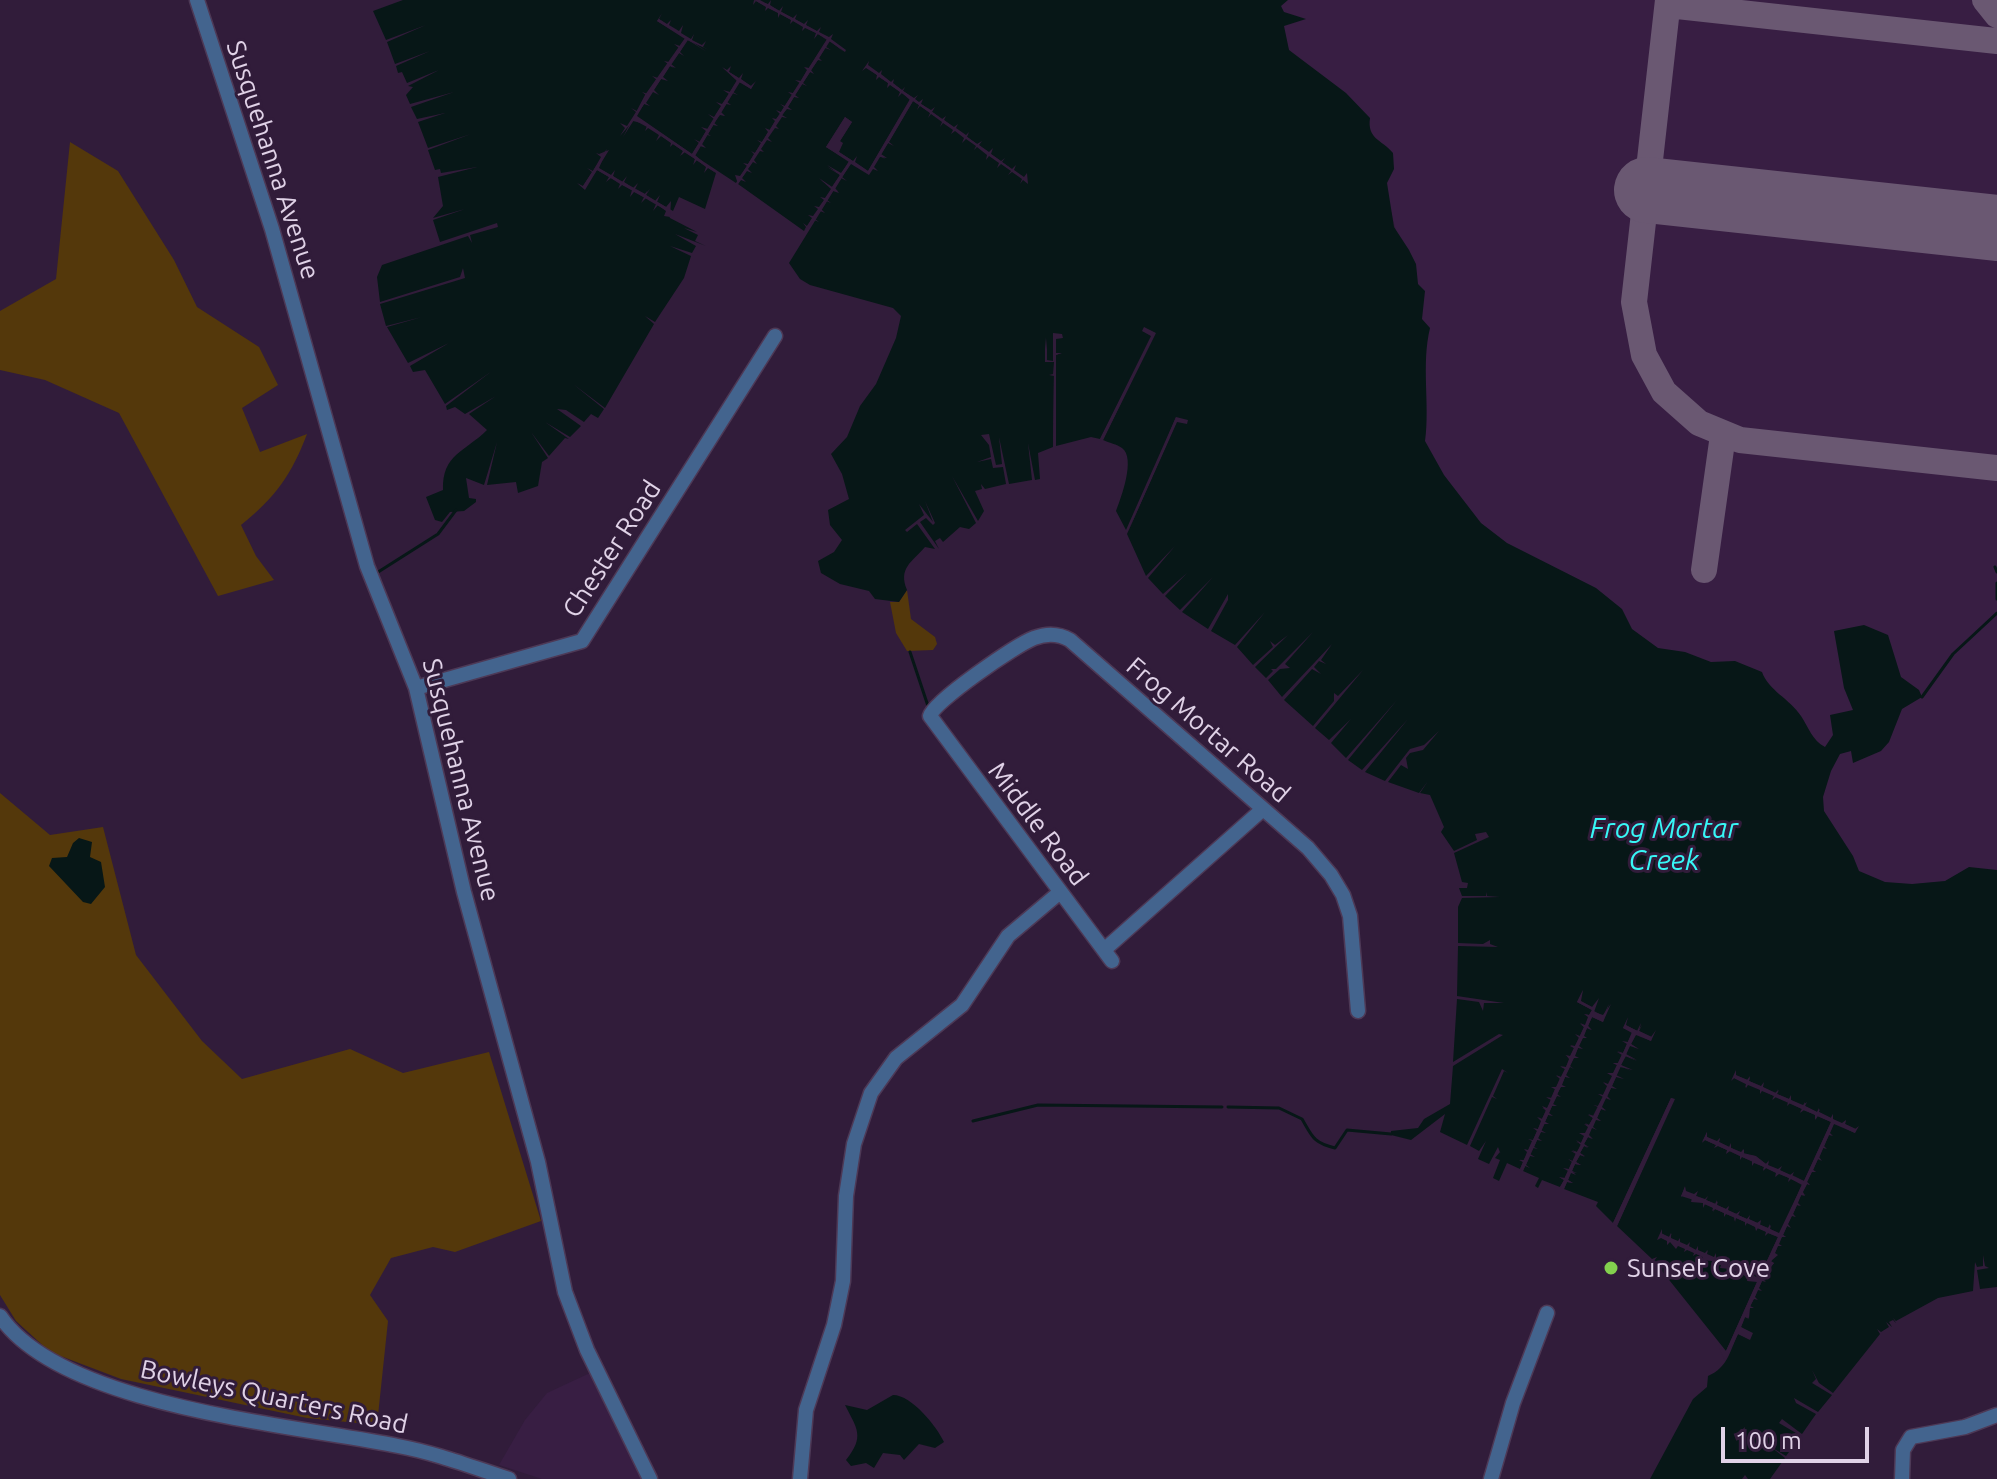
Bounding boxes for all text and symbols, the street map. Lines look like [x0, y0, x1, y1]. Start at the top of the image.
street label: Susquehanna Avenue [220, 37, 326, 283]
street label: Chester Road [556, 475, 668, 623]
street label: Frog Mortar Road [1120, 651, 1296, 809]
street label: Susquehanna Avenue [416, 655, 506, 905]
street label: Middle Road [981, 756, 1095, 892]
water label: Frog Mortar Creek [1590, 812, 1738, 878]
place label: Sunset Cove [1627, 1252, 1770, 1284]
marker: Sunset Cove [1602, 1259, 1620, 1277]
street label: Bowleys Quarters Road [137, 1353, 411, 1441]
scale bar [1725, 1411, 1873, 1461]
text: 100 m [1735, 1427, 1802, 1454]

